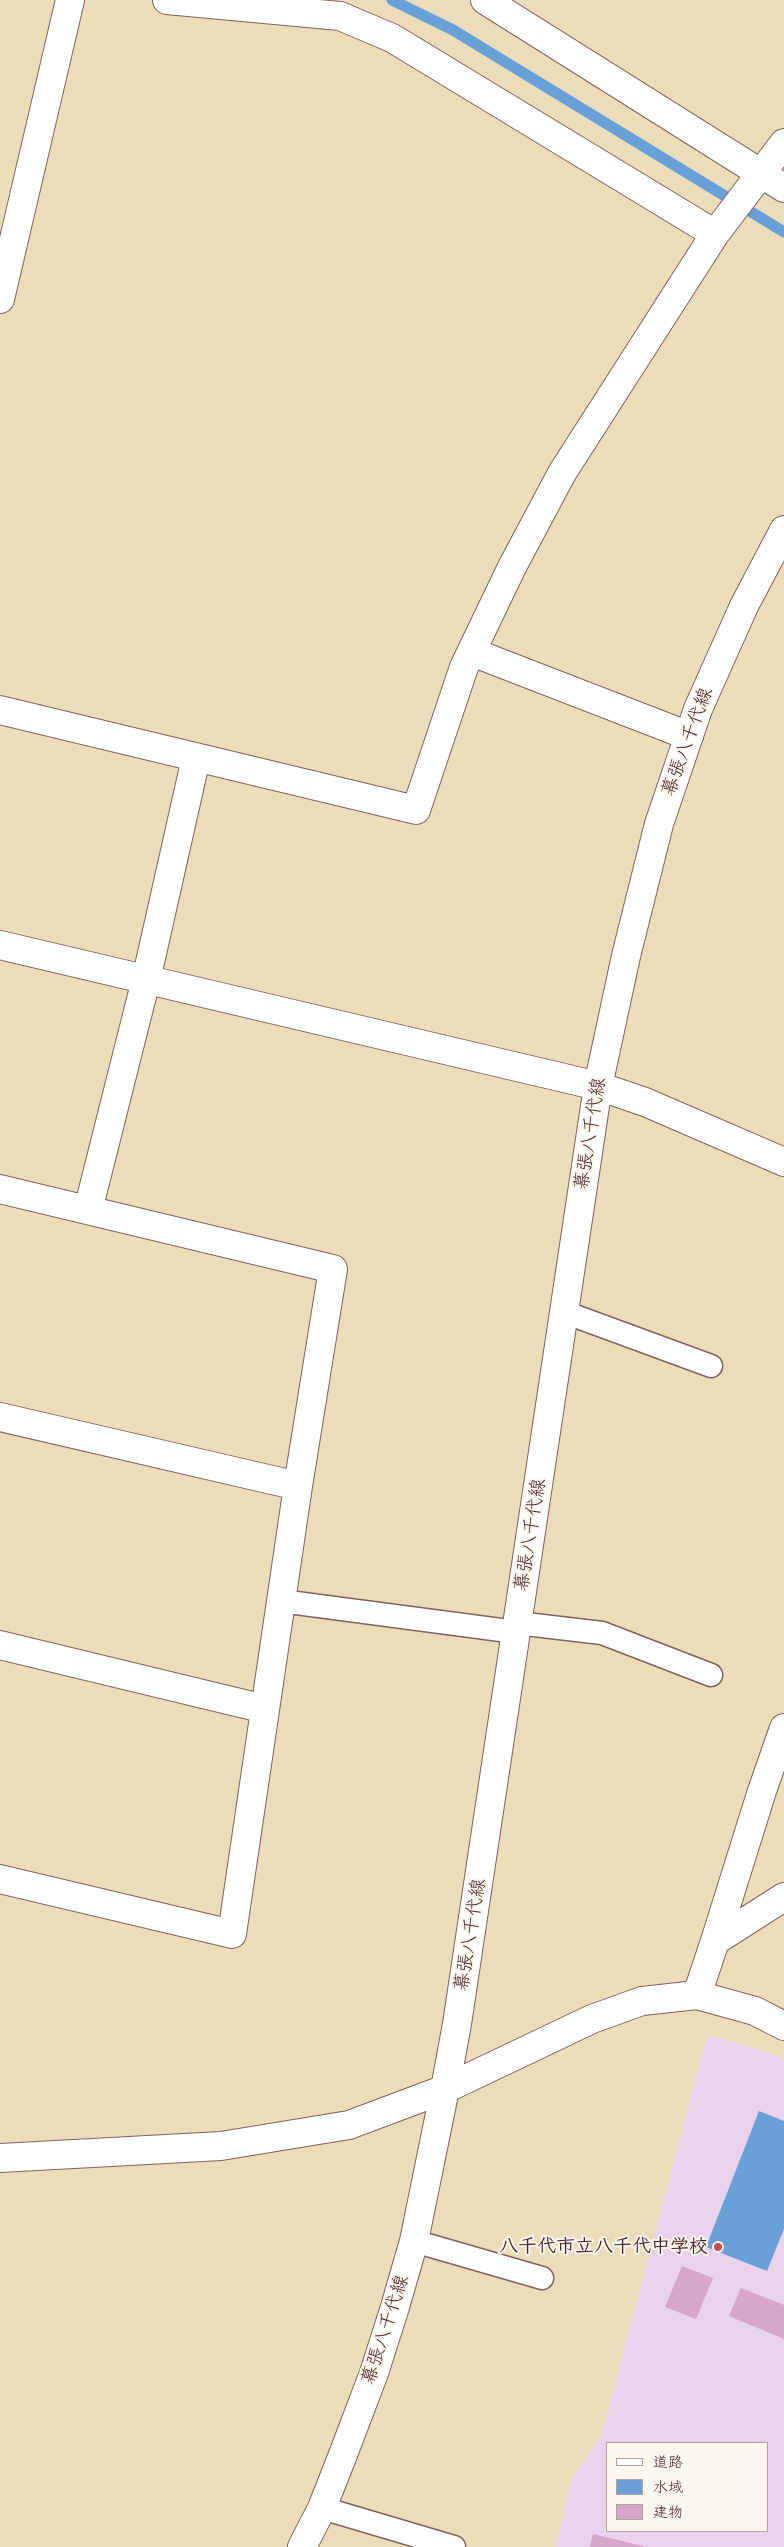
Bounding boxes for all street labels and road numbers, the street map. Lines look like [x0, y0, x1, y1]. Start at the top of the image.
street label: 幕張八千代線 [658, 685, 718, 799]
street label: 幕張八千代線 [571, 1076, 611, 1192]
street label: 幕張八千代線 [511, 1477, 551, 1593]
street label: 幕張八千代線 [451, 1877, 491, 1993]
street label: 幕張八千代線 [358, 2272, 414, 2388]

